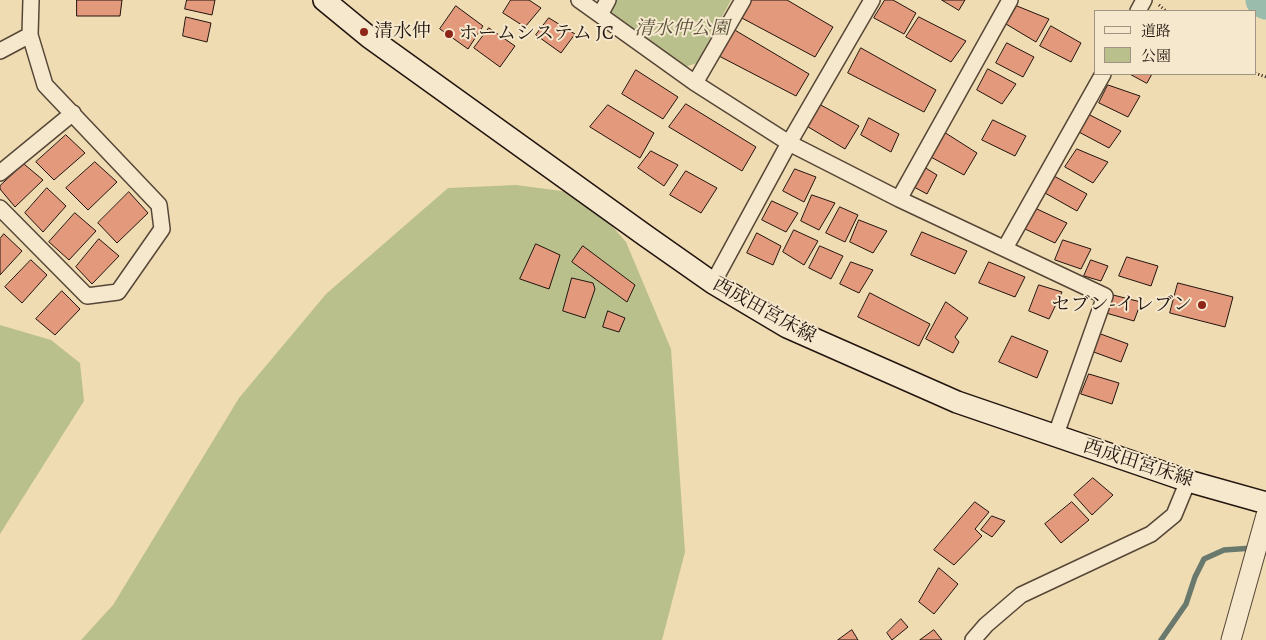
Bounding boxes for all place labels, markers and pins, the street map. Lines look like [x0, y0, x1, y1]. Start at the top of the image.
place label: 清水仲 [374, 21, 431, 43]
place label: ホームシステム JC [459, 23, 614, 45]
marker: 清水仲 [358, 26, 370, 38]
marker: ホームシステム JC [443, 28, 455, 40]
place label: セブン-イレブン [1052, 294, 1192, 316]
marker: セブン-イレブン [1196, 299, 1208, 311]

